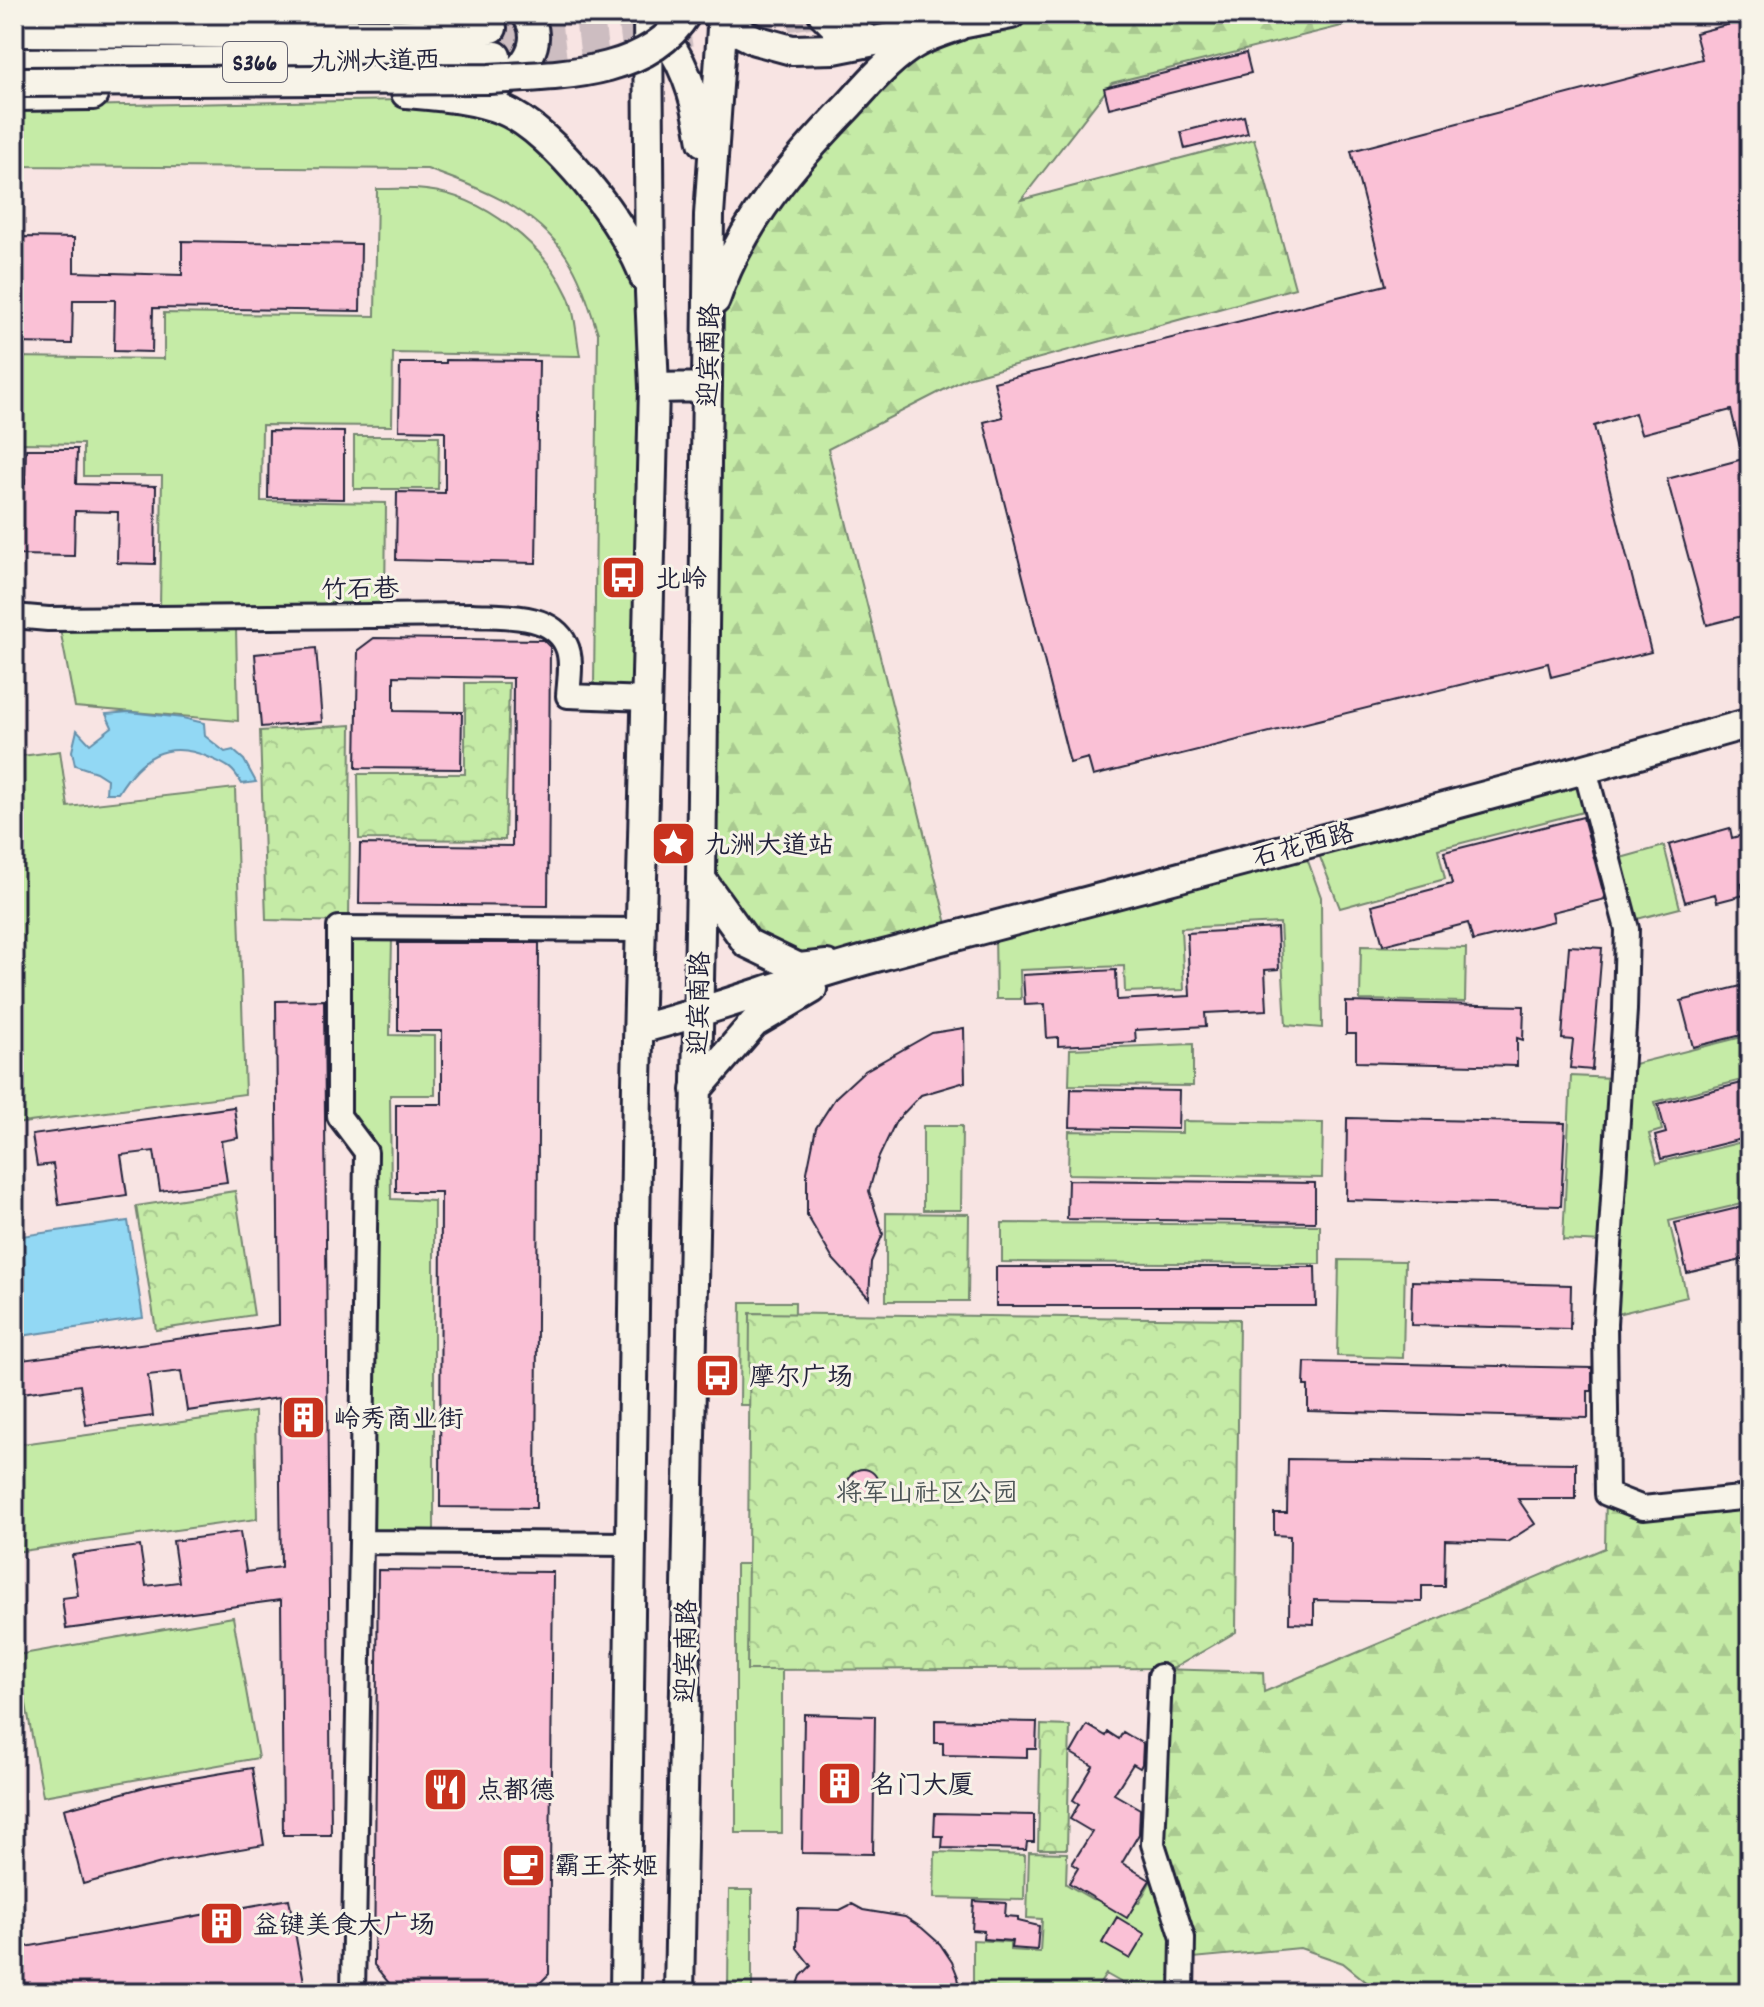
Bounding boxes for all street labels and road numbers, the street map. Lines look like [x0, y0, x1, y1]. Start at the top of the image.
road number: S366 [223, 42, 287, 82]
street label: 九洲大道西 [310, 44, 440, 83]
street label: 迎宾南路 [692, 303, 731, 407]
street label: 竹石巷 [321, 572, 399, 611]
street label: 石花西路 [1249, 816, 1359, 879]
street label: 迎宾南路 [682, 951, 721, 1055]
street label: 迎宾南路 [669, 1599, 708, 1703]

